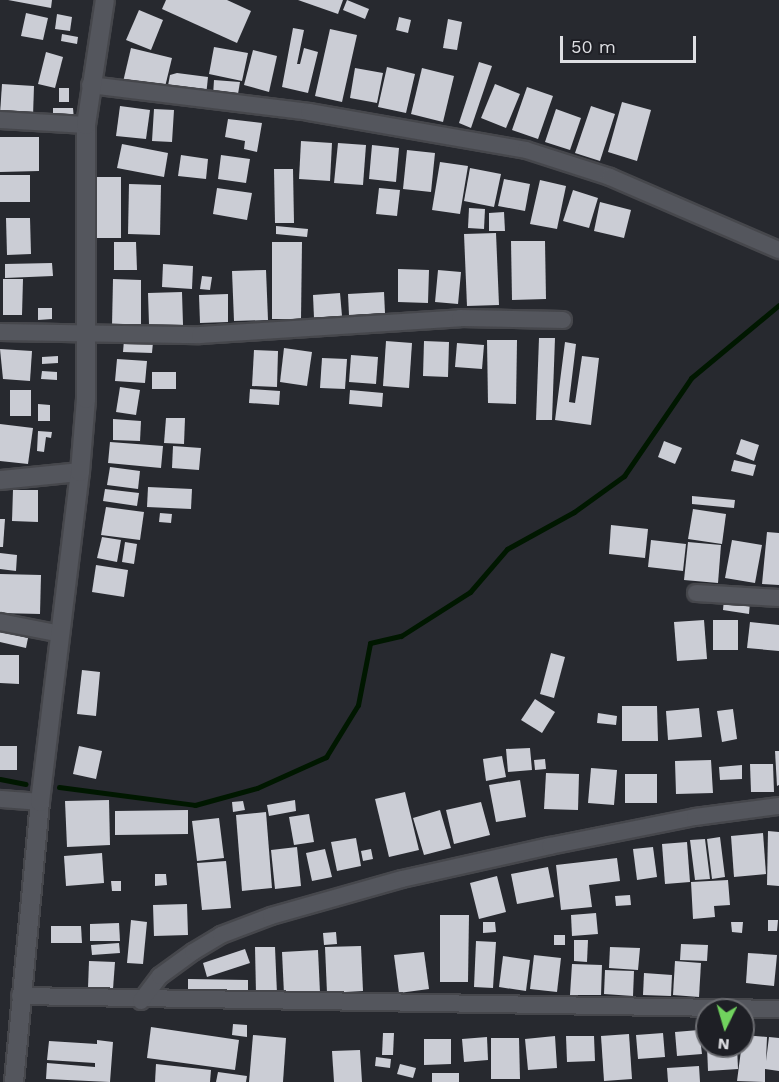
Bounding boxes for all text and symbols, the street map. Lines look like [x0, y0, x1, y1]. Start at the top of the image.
scale bar [563, 24, 700, 62]
text: 50 m [571, 36, 616, 57]
north arrow [695, 998, 755, 1058]
text: N [717, 1034, 730, 1054]

